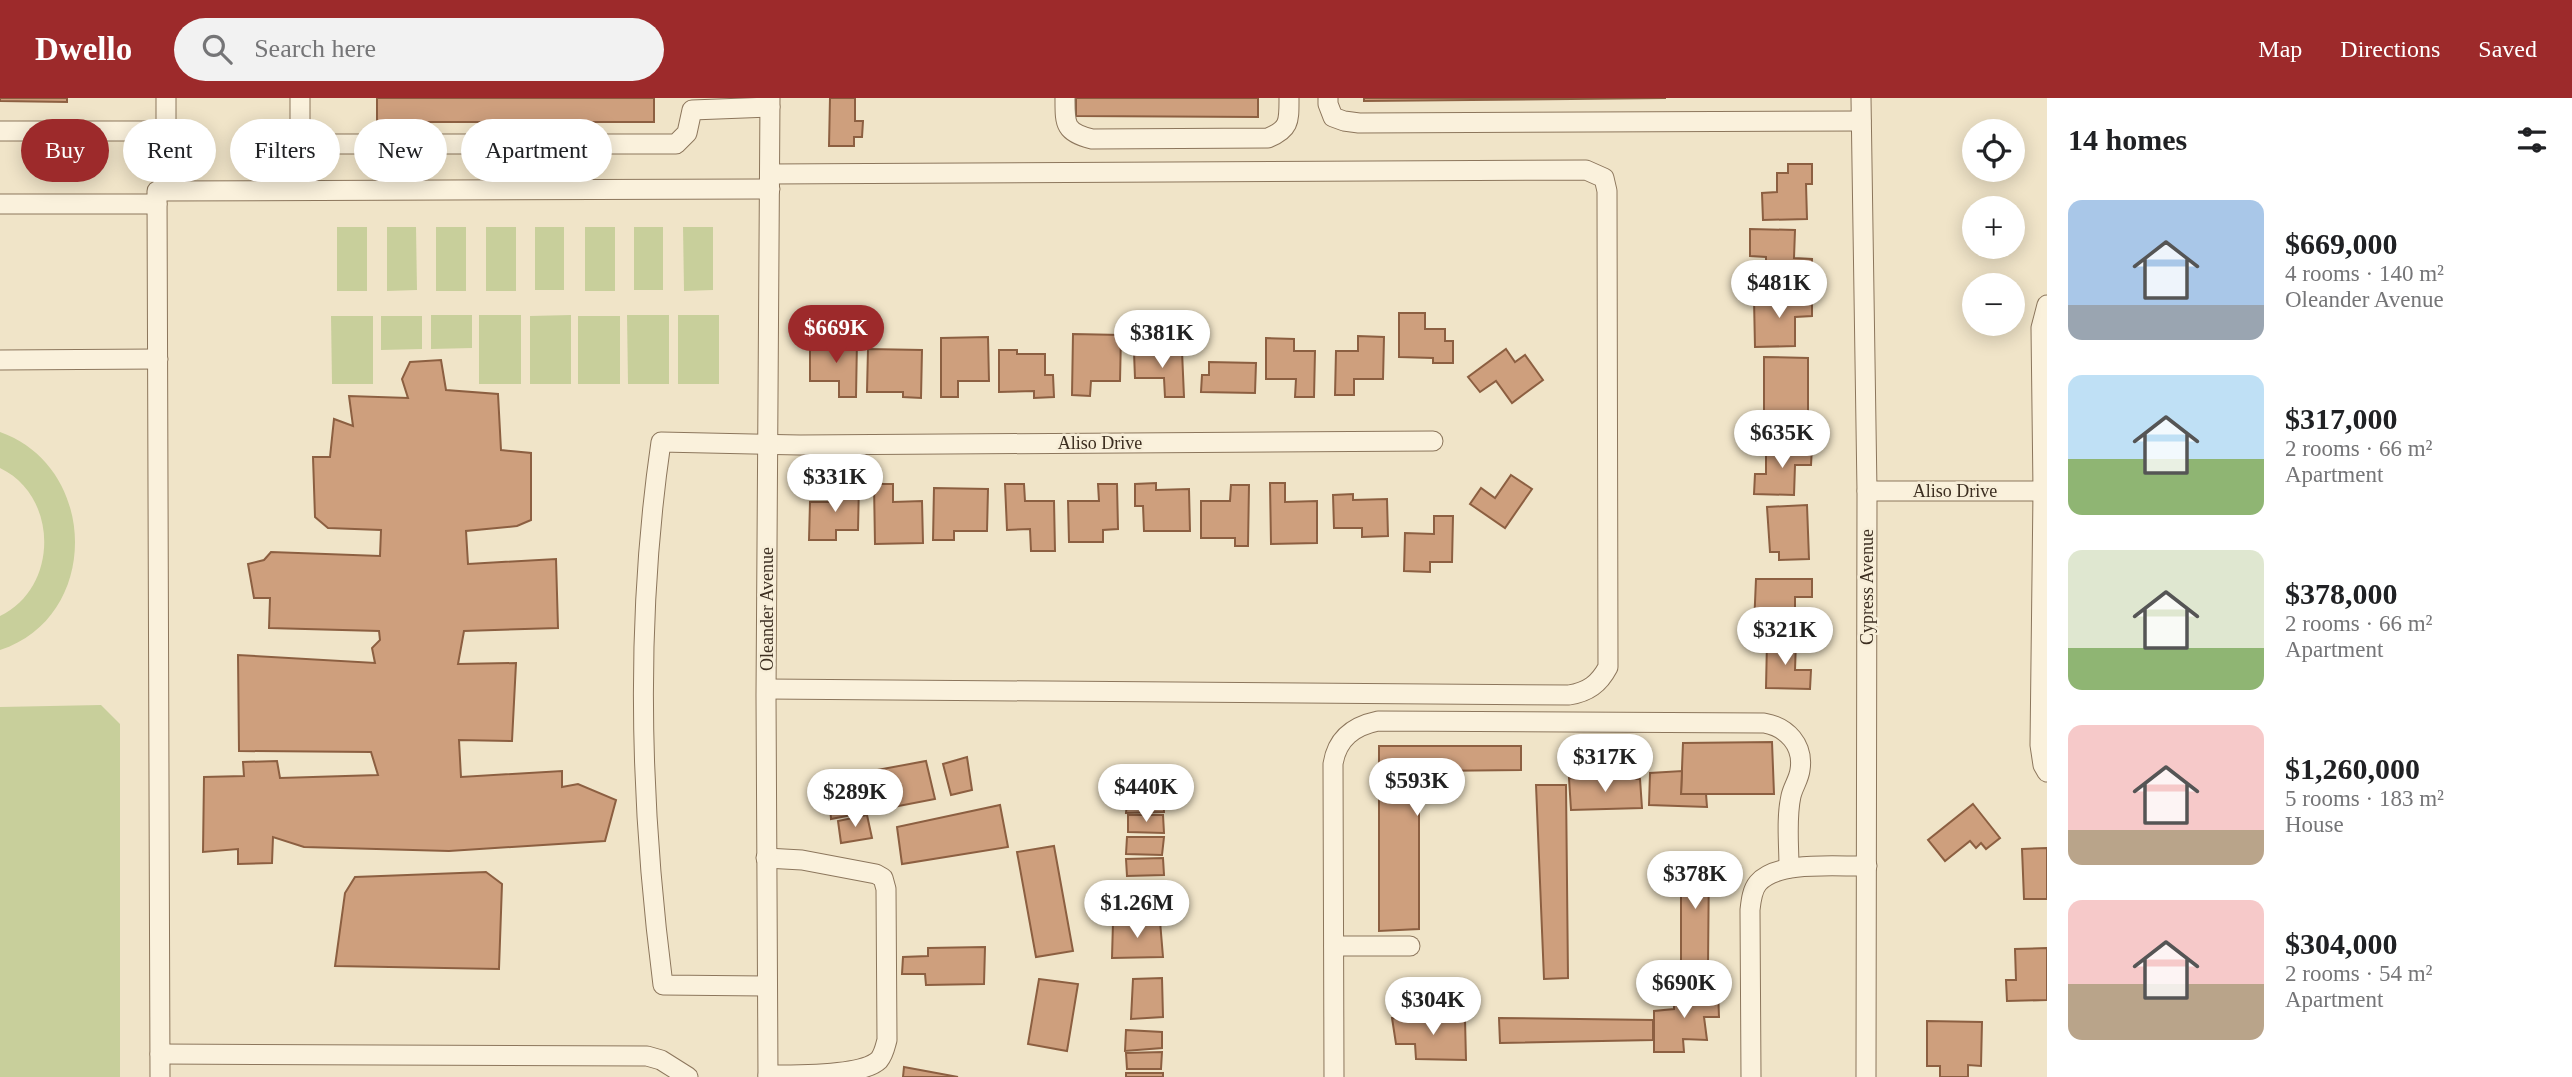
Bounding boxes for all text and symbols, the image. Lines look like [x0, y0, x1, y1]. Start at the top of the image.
search box [174, 18, 664, 81]
icon: search [198, 30, 236, 68]
text: Dwello [35, 31, 132, 67]
text: Search here [254, 34, 376, 63]
text: Map [2258, 36, 2302, 62]
text: Directions [2340, 36, 2440, 62]
text: Saved [2478, 36, 2537, 62]
chip: Buy [21, 119, 109, 182]
chip: Rent [123, 119, 216, 182]
chip: Filters [230, 119, 340, 182]
chip: New [354, 119, 447, 182]
chip: Apartment [461, 119, 612, 182]
map controls [1962, 119, 2025, 336]
button: locate [1962, 119, 2025, 182]
icon: filters [2513, 121, 2551, 159]
text: 14 homes [2068, 123, 2187, 156]
button: + [1962, 196, 2025, 259]
text: $669,000 [2285, 227, 2398, 260]
icon: home [2124, 228, 2208, 312]
pin: $481K [1730, 260, 1828, 320]
text: 4 rooms · 140 m² [2285, 261, 2444, 286]
text: $481K [1747, 270, 1811, 295]
button: − [1962, 273, 2025, 336]
text: Oleander Avenue [2285, 287, 2444, 312]
pin: $669K [787, 306, 885, 365]
pin: $381K [1113, 310, 1211, 370]
text: $669K [804, 315, 868, 340]
text: $381K [1130, 320, 1194, 345]
text: $317,000 [2285, 402, 2398, 435]
icon: home [2124, 403, 2208, 487]
pin: $635K [1733, 410, 1831, 470]
text: $635K [1750, 420, 1814, 445]
street label: Aliso Drive [1058, 433, 1142, 453]
text: 2 rooms · 66 m² [2285, 436, 2432, 461]
pin: $331K [786, 454, 884, 514]
text: Apartment [2285, 462, 2383, 487]
text: $331K [803, 464, 867, 489]
street label: Aliso Drive [1913, 481, 1997, 501]
street label: Cypress Avenue [1857, 529, 1877, 645]
street label: Oleander Avenue [757, 547, 777, 671]
text: $378,000 [2285, 577, 2398, 610]
icon: home [2124, 578, 2208, 662]
pin: $321K [1736, 608, 1834, 667]
text: 2 rooms · 66 m² [2285, 611, 2432, 636]
text: $321K [1753, 617, 1817, 642]
text: Apartment [2285, 637, 2383, 662]
pin: $317K [1556, 734, 1654, 794]
text: $317K [1573, 744, 1637, 769]
text: $1,260,000 [2285, 752, 2420, 785]
icon: home [2124, 753, 2208, 837]
pin: $593K [1368, 758, 1466, 818]
pin: $440K [1097, 764, 1195, 824]
text: $593K [1385, 768, 1449, 793]
pin: $289K [806, 770, 904, 829]
text: $440K [1114, 774, 1178, 799]
text: $289K [823, 779, 887, 804]
text: 5 rooms · 183 m² [2285, 786, 2444, 811]
text: House [2285, 812, 2344, 837]
pin: $378K [1646, 852, 1744, 911]
text: $378K [1663, 861, 1727, 886]
pin: $1.26M [1080, 880, 1194, 940]
text: $1.26M [1100, 890, 1174, 915]
text: $304,000 [2285, 927, 2398, 960]
icon: home [2124, 928, 2208, 1012]
pin: $690K [1635, 960, 1733, 1020]
text: 2 rooms · 54 m² [2285, 961, 2432, 986]
text: $690K [1652, 970, 1716, 995]
pin: $304K [1384, 978, 1482, 1037]
text: $304K [1401, 987, 1465, 1012]
text: Apartment [2285, 987, 2383, 1012]

